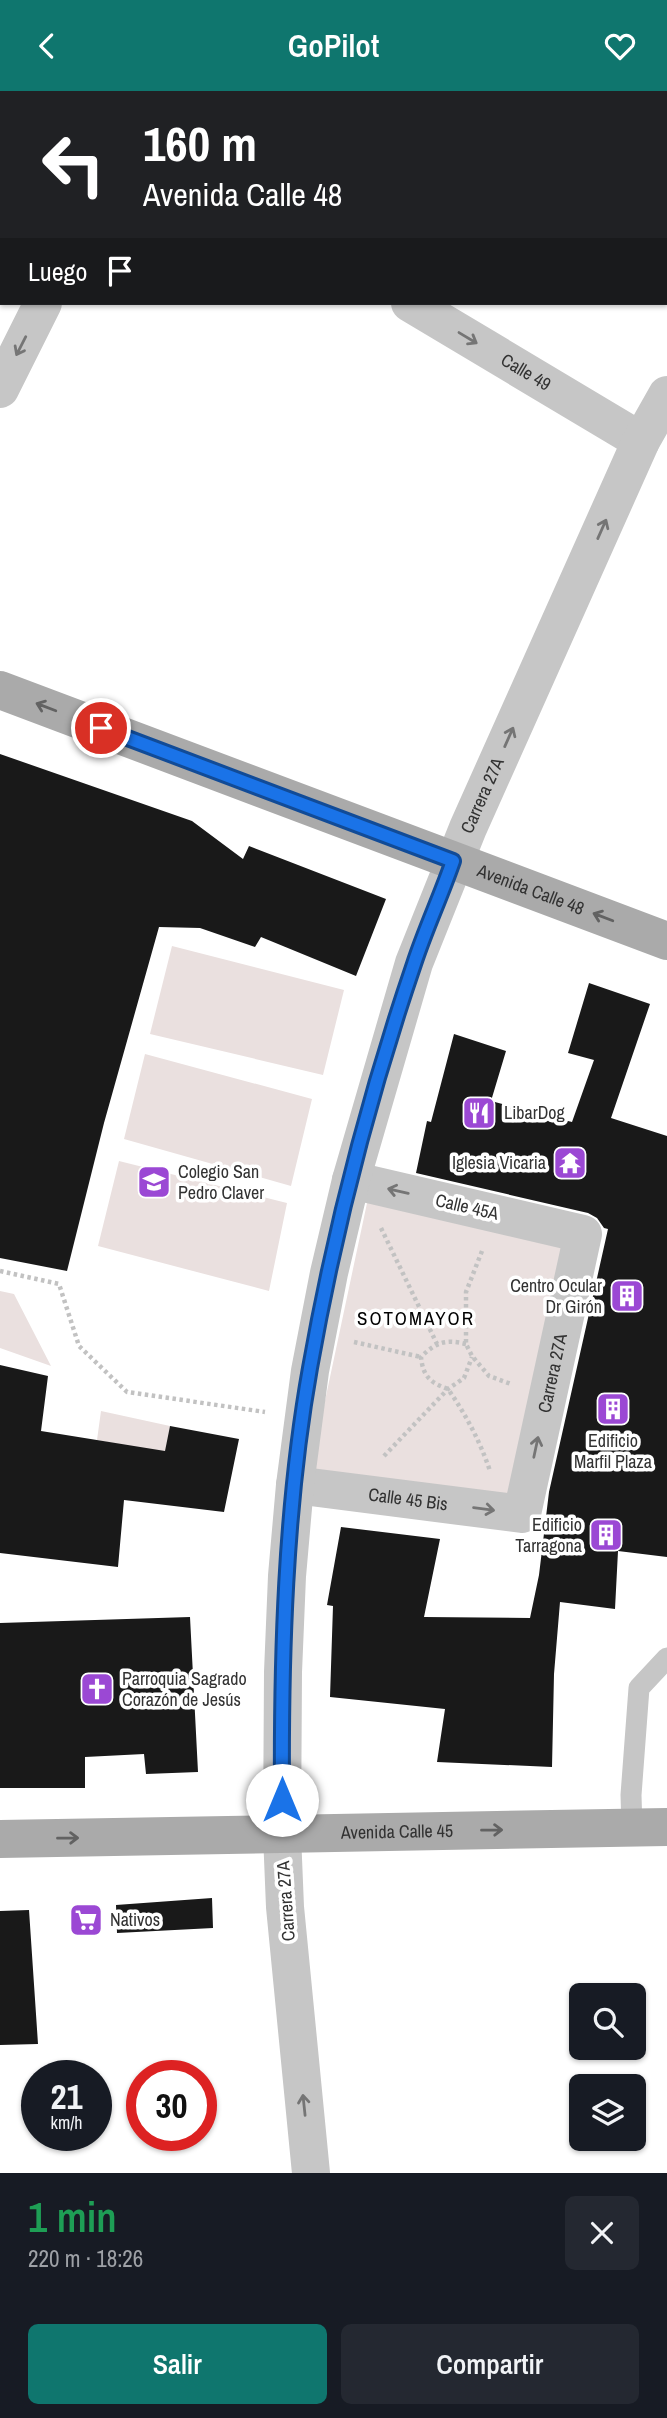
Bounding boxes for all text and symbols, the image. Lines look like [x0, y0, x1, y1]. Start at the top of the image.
text: GoPilot [288, 24, 379, 67]
icon: back [28, 27, 66, 65]
icon: heart [601, 27, 639, 65]
text: 160 m [143, 110, 257, 176]
icon: left [28, 119, 119, 210]
text: Avenida Calle 48 [143, 173, 342, 216]
icon: arrive [101, 252, 139, 290]
text: Luego [28, 254, 87, 289]
one-way arrow [458, 331, 478, 345]
one-way arrow [14, 335, 28, 356]
street label: Calle 49 [496, 347, 556, 396]
one-way arrow [596, 519, 609, 540]
pin [71, 698, 131, 758]
one-way arrow [36, 700, 58, 712]
icon: arrive [82, 709, 120, 747]
one-way arrow [503, 726, 516, 748]
street label: Carrera 27A [454, 753, 510, 837]
street label: Avenida Calle 48 [473, 857, 588, 921]
one-way arrow [593, 910, 615, 922]
restaurant icon: LibarDog [460, 1094, 498, 1132]
place label: LibarDog [504, 1100, 566, 1125]
temple icon: Iglesia Vicaria [551, 1144, 589, 1182]
place label: Iglesia Vicaria [452, 1150, 546, 1175]
place label: Colegio San Pedro Claver [178, 1159, 264, 1205]
school or university icon: Colegio San Pedro Claver [135, 1163, 173, 1201]
one-way arrow [387, 1183, 410, 1197]
street label: Calle 45A [433, 1187, 501, 1226]
place label: Centro Ocular Dr Girón [510, 1273, 602, 1319]
building icon: Centro Ocular Dr Girón [608, 1277, 646, 1315]
district label: SOTOMAYOR [357, 1305, 475, 1331]
street label: Carrera 27A [531, 1331, 573, 1415]
building icon: Edificio Marfil Plaza [594, 1390, 632, 1428]
place label: Edificio Marfil Plaza [574, 1428, 652, 1474]
one-way arrow [530, 1436, 544, 1459]
street label: Calle 45 Bis [367, 1482, 449, 1516]
one-way arrow [473, 1503, 495, 1516]
place label: Edificio Tarragona [515, 1512, 582, 1558]
building icon: Edificio Tarragona [587, 1516, 625, 1554]
place label: Parroquia Sagrado Corazón de Jesús [122, 1666, 247, 1712]
church icon: Parroquia Sagrado Corazón de Jesús [78, 1670, 116, 1708]
position arrow [245, 1763, 319, 1837]
street label: Avenida Calle 45 [340, 1818, 453, 1845]
one-way arrow [480, 1824, 503, 1837]
one-way arrow [56, 1831, 79, 1845]
street label: Carrera 27A [270, 1860, 301, 1942]
supermarket icon: Nativos [67, 1901, 105, 1939]
place label: Nativos [110, 1907, 160, 1932]
map controls [569, 1983, 646, 2151]
button: search [569, 1983, 646, 2060]
speed limit sign: 30 [126, 2060, 217, 2151]
text: 21 [51, 2073, 82, 2120]
button: layers [569, 2074, 646, 2151]
one-way arrow [297, 2094, 310, 2117]
text: km/h [51, 2110, 83, 2135]
text: 1 min [28, 2189, 117, 2245]
button: close [565, 2196, 639, 2270]
text: 220 m · 18:26 [28, 2243, 143, 2274]
button: Salir [28, 2324, 327, 2404]
button: Compartir [341, 2324, 639, 2404]

